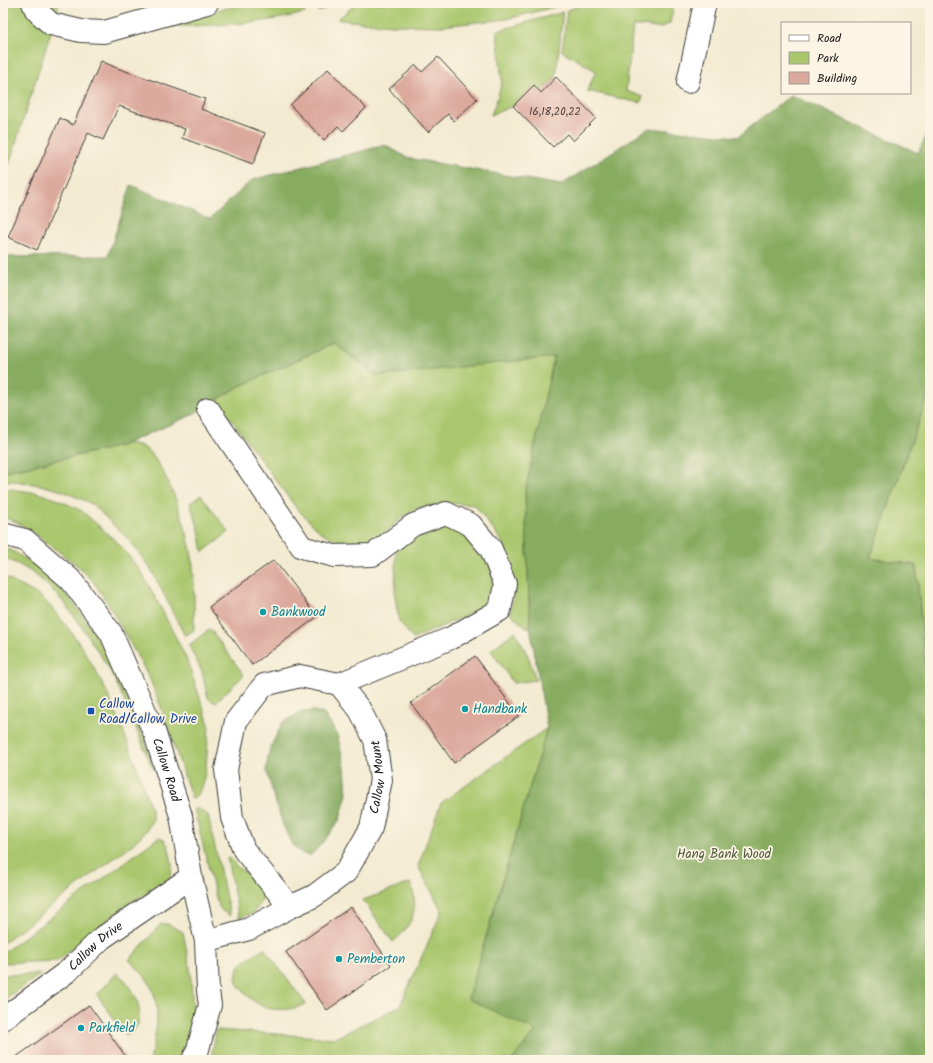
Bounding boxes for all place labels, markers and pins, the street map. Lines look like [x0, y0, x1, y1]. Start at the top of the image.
place label: Bankwood [271, 602, 326, 623]
marker: Bankwood [258, 607, 268, 617]
place label: Callow Road/Callow Drive [99, 694, 197, 730]
place label: Handbank [473, 699, 528, 720]
marker: Handbank [460, 704, 470, 714]
marker: Callow Road/Callow Drive [86, 706, 96, 716]
place label: Pemberton [347, 949, 405, 970]
marker: Pemberton [334, 954, 344, 964]
place label: Parkfield [89, 1018, 135, 1039]
marker: Parkfield [76, 1023, 86, 1033]

